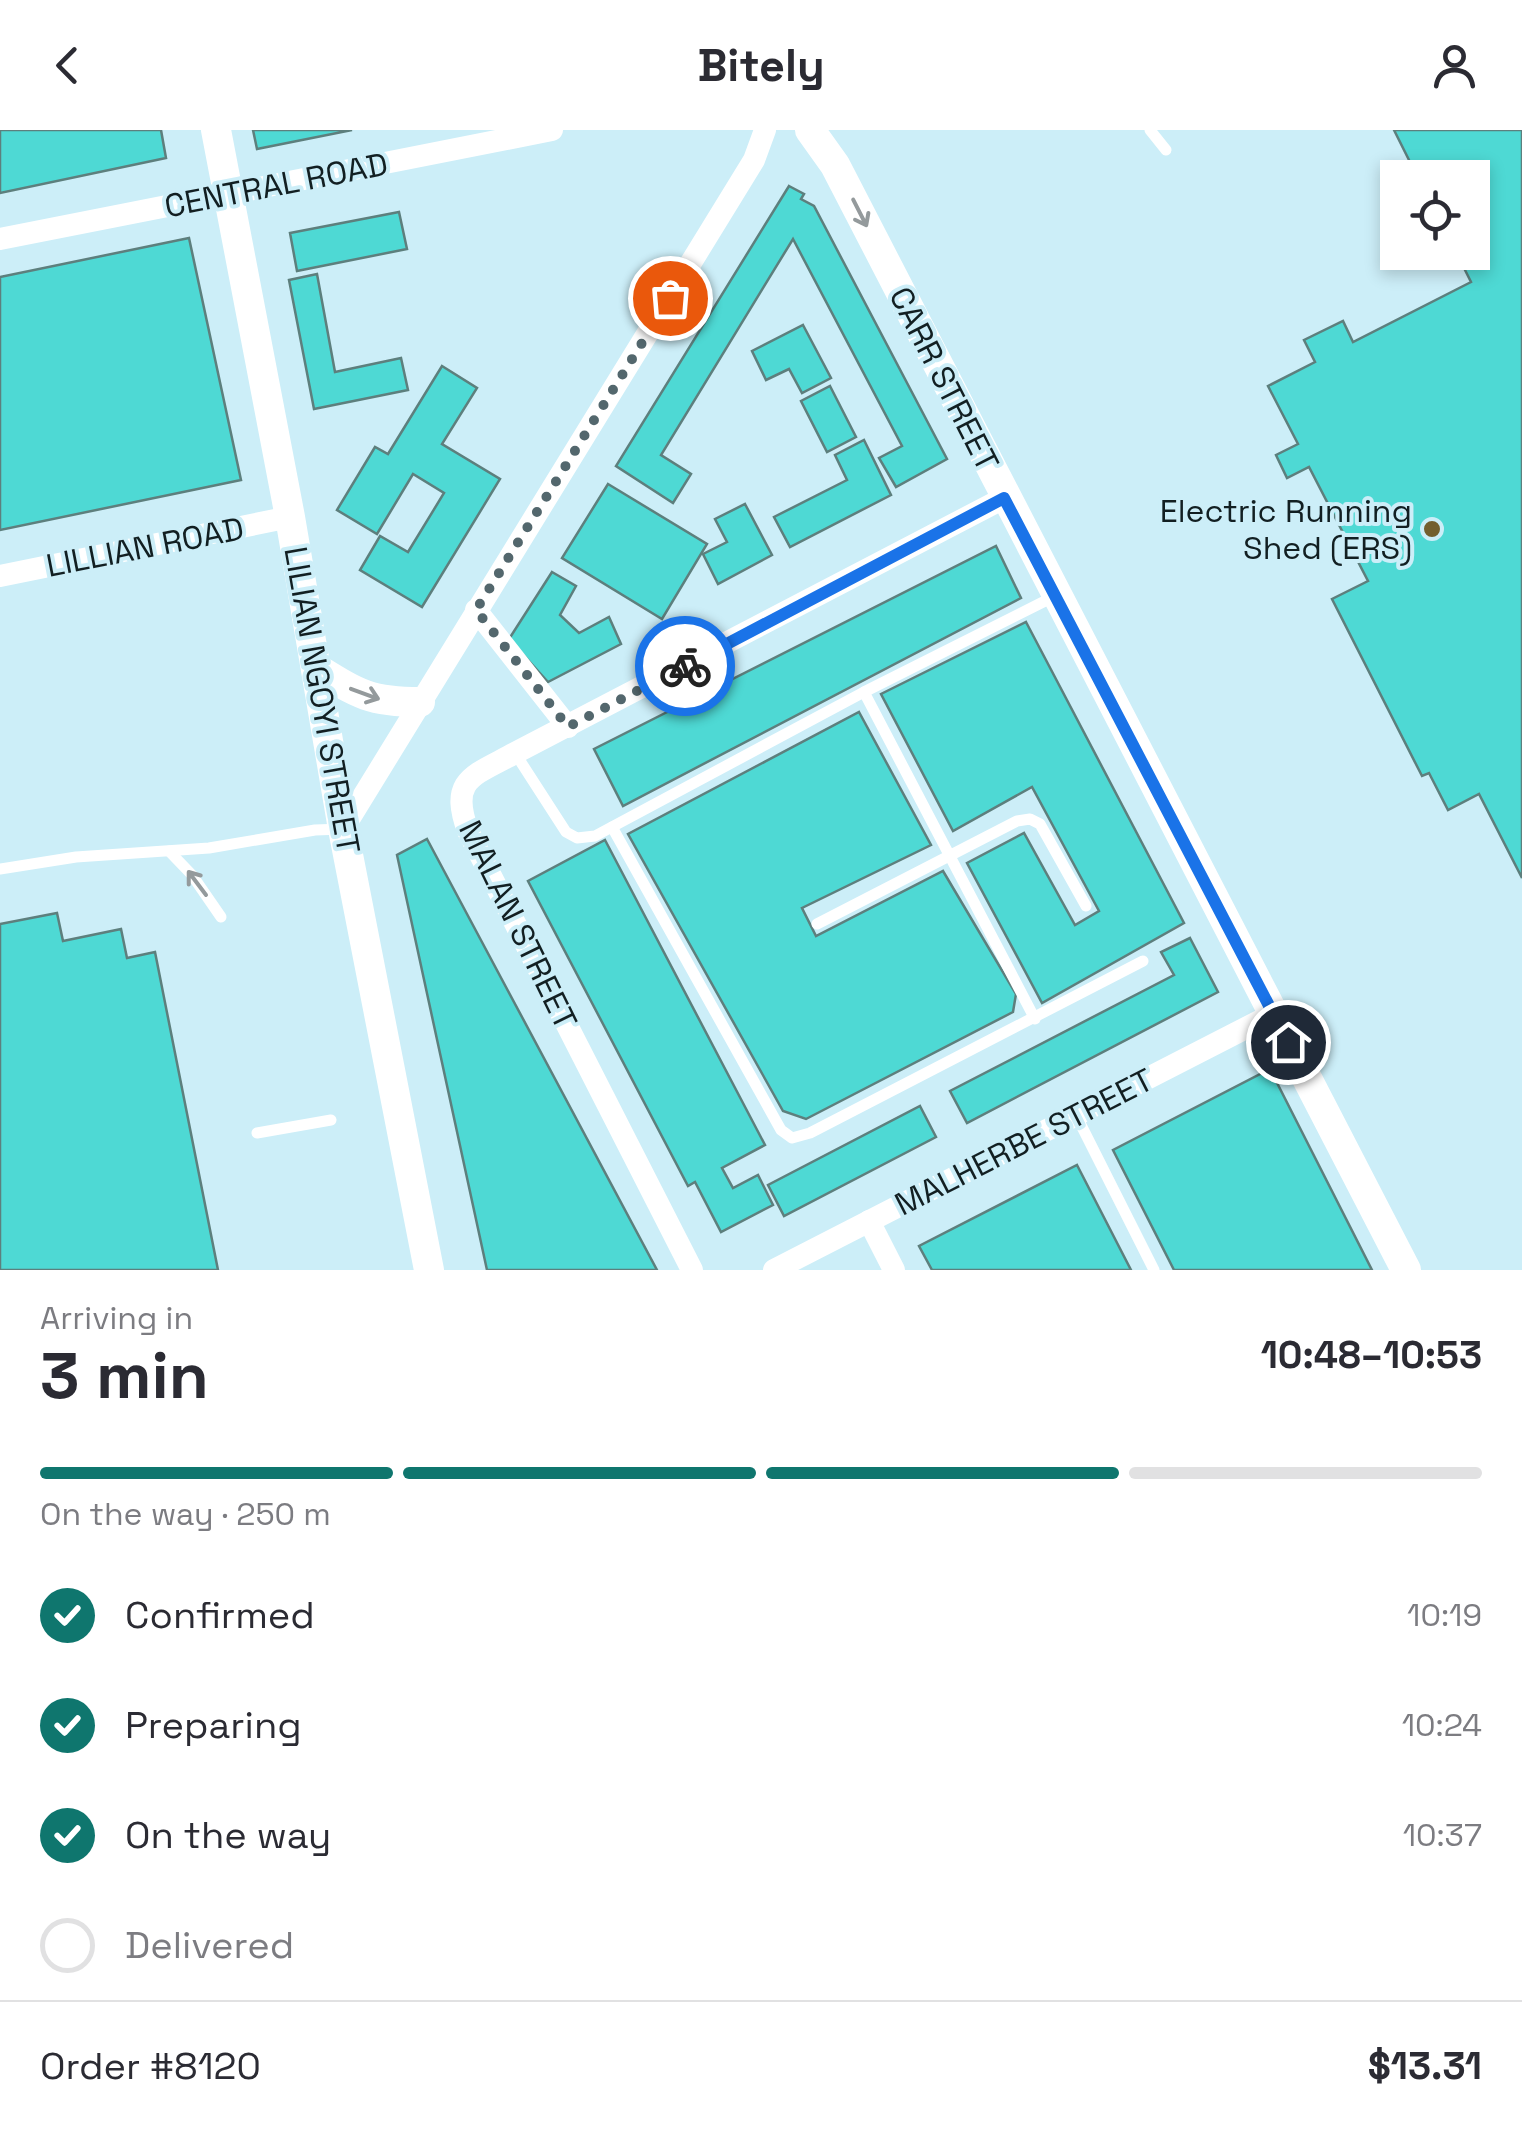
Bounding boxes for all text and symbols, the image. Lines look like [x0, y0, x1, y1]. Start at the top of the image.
text: Bitely [697, 37, 825, 94]
icon: back [40, 38, 95, 93]
icon: person [1427, 38, 1482, 93]
street label: CENTRAL ROAD [161, 144, 391, 226]
map controls [1380, 160, 1490, 270]
button: locate [1380, 160, 1490, 270]
one-way arrow [851, 198, 870, 228]
pin [628, 256, 713, 341]
icon: bag [643, 271, 698, 326]
street label: CARR STREET [880, 280, 1008, 478]
place label: Electric Running Shed (ERS) [1160, 491, 1412, 568]
street label: LILLIAN ROAD [43, 508, 247, 586]
marker: Electric Running Shed (ERS) [1421, 518, 1443, 540]
street label: LILIAN NGOYI STREET [275, 543, 369, 857]
courier [635, 616, 735, 716]
icon: bike [658, 639, 713, 694]
one-way arrow [349, 687, 380, 705]
street label: MALAN STREET [450, 814, 586, 1036]
one-way arrow [187, 870, 208, 897]
pin [1246, 1000, 1331, 1085]
icon: home [1261, 1015, 1316, 1070]
street label: MALHERBE STREET [888, 1060, 1160, 1224]
text: Arriving in [40, 1298, 193, 1338]
text: 10:48–10:53 [1261, 1331, 1482, 1379]
text: 3 min [40, 1334, 209, 1417]
text: On the way · 250 m [40, 1494, 331, 1534]
icon: check [40, 1588, 95, 1643]
text: Confirmed [125, 1591, 315, 1639]
text: 10:19 [1407, 1595, 1482, 1635]
icon: check [40, 1698, 95, 1753]
text: Preparing [125, 1701, 302, 1749]
text: 10:24 [1402, 1705, 1482, 1745]
icon: check [40, 1808, 95, 1863]
text: On the way [125, 1811, 331, 1859]
text: 10:37 [1403, 1815, 1482, 1855]
text: Delivered [125, 1921, 294, 1969]
text: Order #8120 [40, 2042, 261, 2090]
text: $13.31 [1368, 2042, 1482, 2090]

